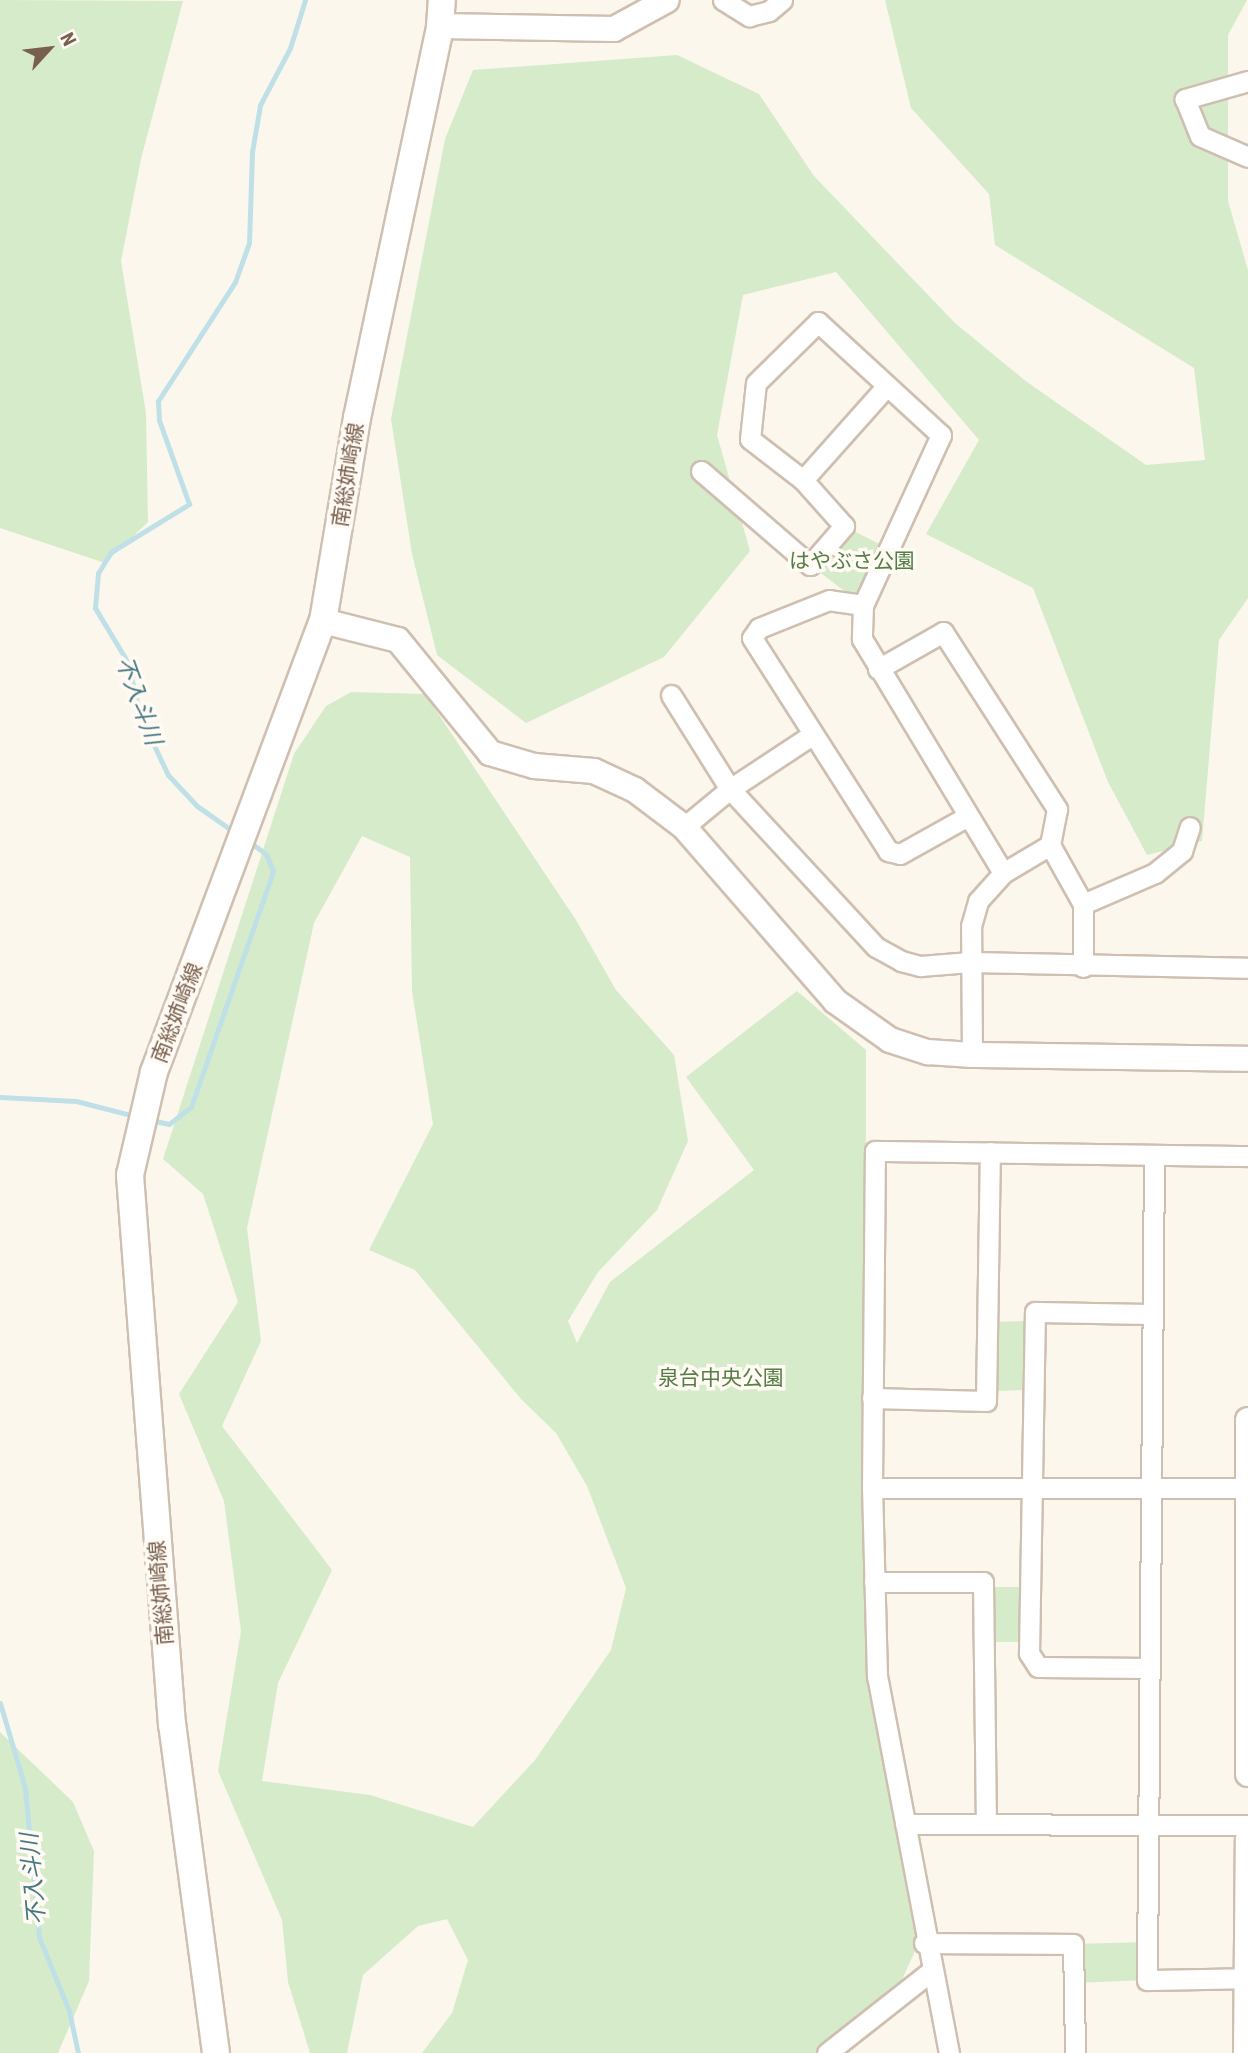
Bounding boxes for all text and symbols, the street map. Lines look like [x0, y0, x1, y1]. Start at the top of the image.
north arrow [14, 14, 84, 84]
text: N [55, 29, 81, 50]
street label: 南総姉崎線 [327, 421, 369, 529]
park label: はやぶさ公園 [789, 548, 915, 574]
water label: 不入斗川 [109, 653, 167, 749]
street label: 南総姉崎線 [146, 959, 208, 1067]
park label: 泉台中央公園 [658, 1365, 784, 1391]
street label: 南総姉崎線 [144, 1540, 178, 1646]
water label: 不入斗川 [16, 1832, 52, 1926]

